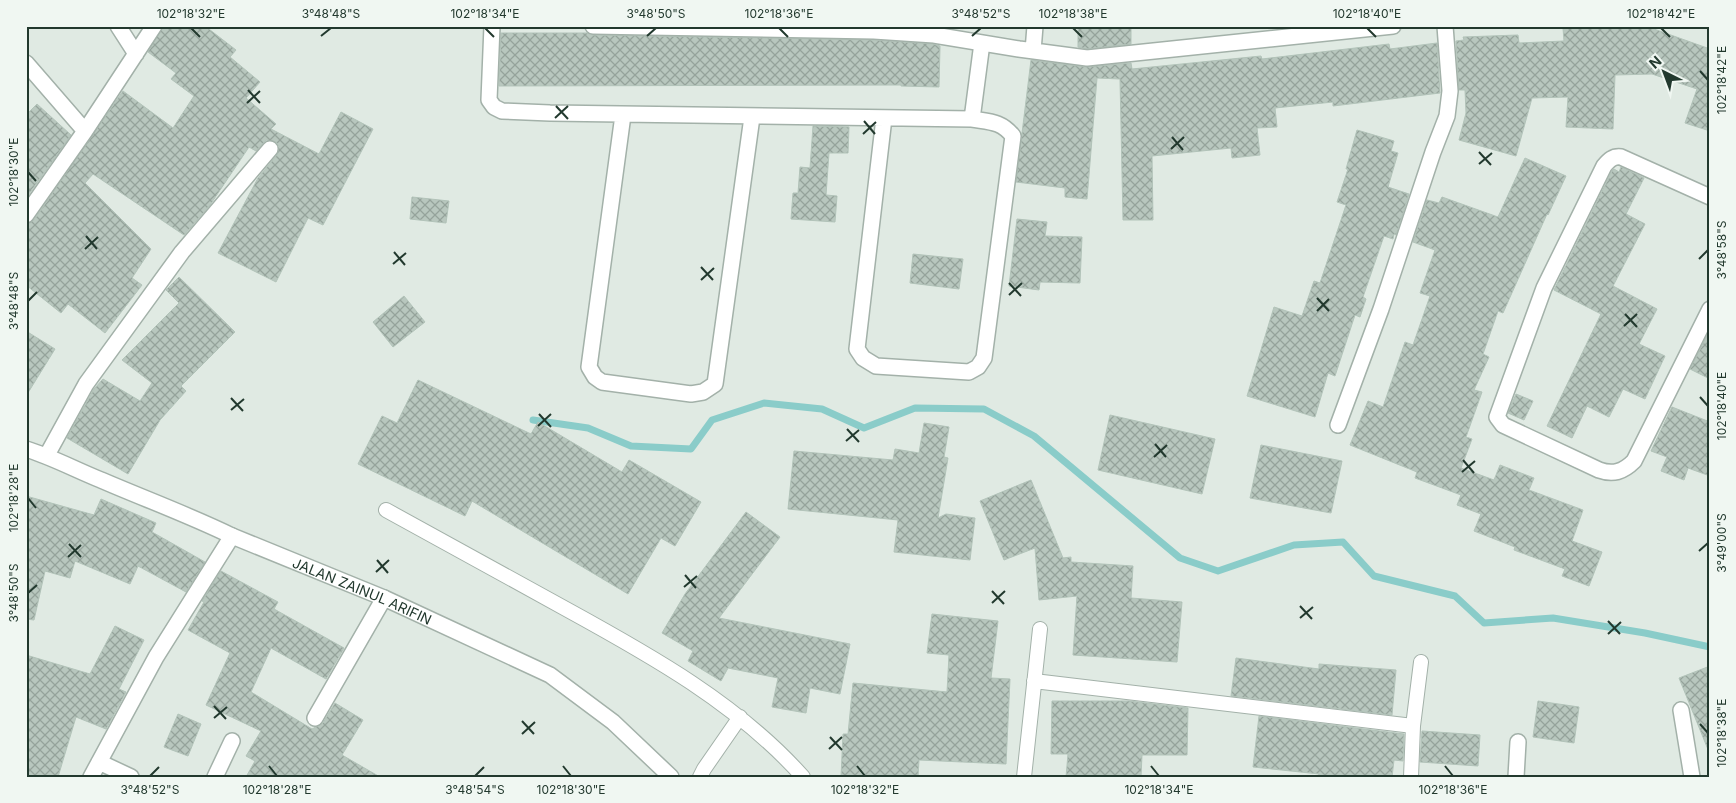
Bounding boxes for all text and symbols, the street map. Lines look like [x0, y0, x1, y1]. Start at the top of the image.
text: 102°18'32"E [157, 6, 225, 21]
text: 3°48'48"S [302, 6, 361, 21]
text: 102°18'34"E [450, 6, 520, 21]
text: 3°48'50"S [626, 6, 686, 21]
text: 102°18'36"E [745, 6, 813, 21]
text: 3°48'52"S [952, 6, 1011, 21]
text: 102°18'38"E [1039, 6, 1107, 21]
text: 102°18'40"E [1333, 6, 1401, 21]
text: 102°18'42"E [1627, 6, 1695, 21]
text: 102°18'42"E [1714, 46, 1729, 114]
north arrow [1638, 48, 1688, 98]
text: N [1645, 52, 1665, 72]
text: 102°18'30"E [6, 138, 21, 206]
text: 3°48'58"S [1714, 220, 1729, 279]
text: 3°48'48"S [6, 271, 21, 330]
text: 102°18'40"E [1714, 372, 1729, 440]
text: 102°18'28"E [6, 464, 21, 532]
text: 3°49'00"S [1714, 513, 1729, 573]
street label: JALAN ZAINUL ARIFIN [290, 553, 435, 628]
text: 3°48'50"S [6, 563, 21, 623]
text: 102°18'38"E [1714, 699, 1729, 767]
text: 3°48'52"S [121, 782, 180, 797]
text: 102°18'28"E [243, 782, 311, 797]
text: 3°48'54"S [445, 782, 505, 797]
text: 102°18'30"E [537, 782, 605, 797]
text: 102°18'32"E [831, 782, 899, 797]
text: 102°18'34"E [1124, 782, 1194, 797]
text: 102°18'36"E [1419, 782, 1487, 797]

